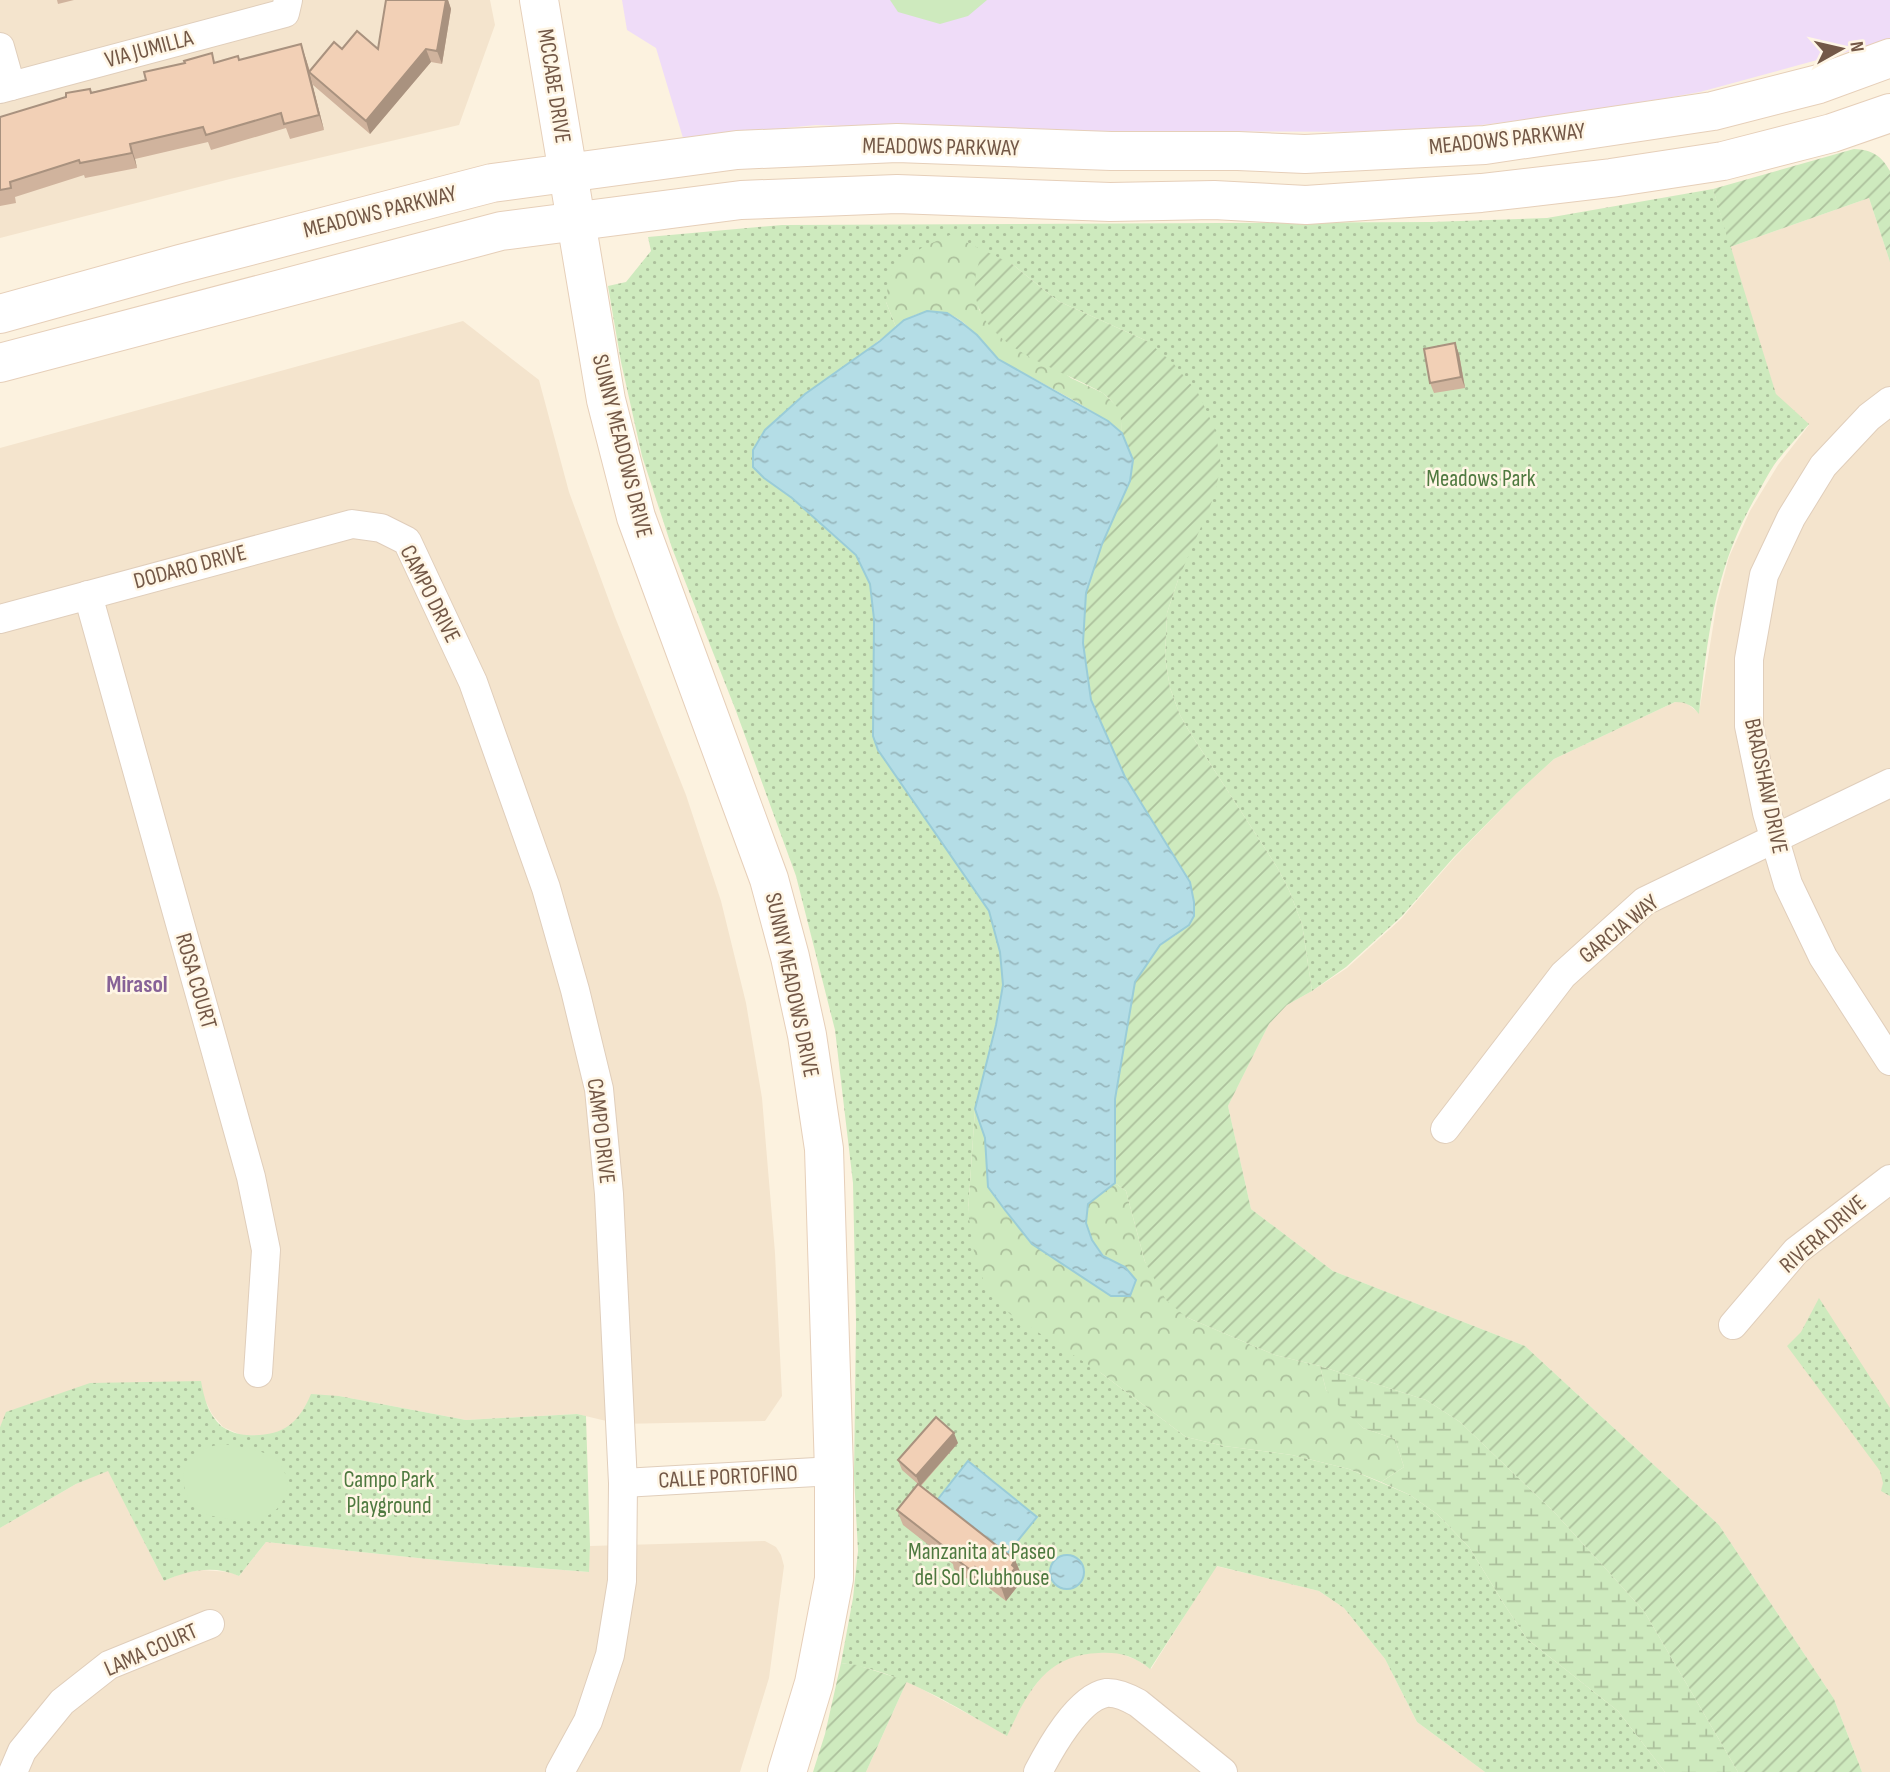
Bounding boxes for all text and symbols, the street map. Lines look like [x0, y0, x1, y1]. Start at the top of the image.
north arrow [1806, 14, 1876, 84]
street label: VIA JUMILLA [102, 24, 196, 74]
street label: MCCABE DRIVE [531, 27, 577, 145]
text: N [1844, 40, 1868, 53]
street label: MEADOWS PARKWAY [1427, 117, 1587, 161]
street label: MEADOWS PARKWAY [862, 132, 1020, 162]
street label: MEADOWS PARKWAY [300, 179, 460, 245]
street label: SUNNY MEADOWS DRIVE [586, 351, 658, 541]
park label: Meadows Park [1426, 465, 1536, 493]
street label: DODARO DRIVE [131, 539, 249, 595]
street label: CAMPO DRIVE [394, 541, 466, 647]
street label: BRADSHAW DRIVE [1738, 716, 1794, 856]
street label: GARCIA WAY [1574, 888, 1665, 969]
street label: SUNNY MEADOWS DRIVE [759, 890, 825, 1080]
street label: ROSA COURT [169, 930, 223, 1032]
district label: Mirasol [106, 970, 168, 999]
street label: CAMPO DRIVE [581, 1077, 621, 1185]
street label: RIVERA DRIVE [1774, 1189, 1872, 1279]
street label: CALLE PORTOFINO [658, 1459, 798, 1495]
park label: Campo Park Playground [344, 1466, 435, 1520]
park label: Manzanita at Paseo del Sol Clubhouse [908, 1538, 1056, 1592]
street label: LAMA COURT [100, 1617, 202, 1683]

